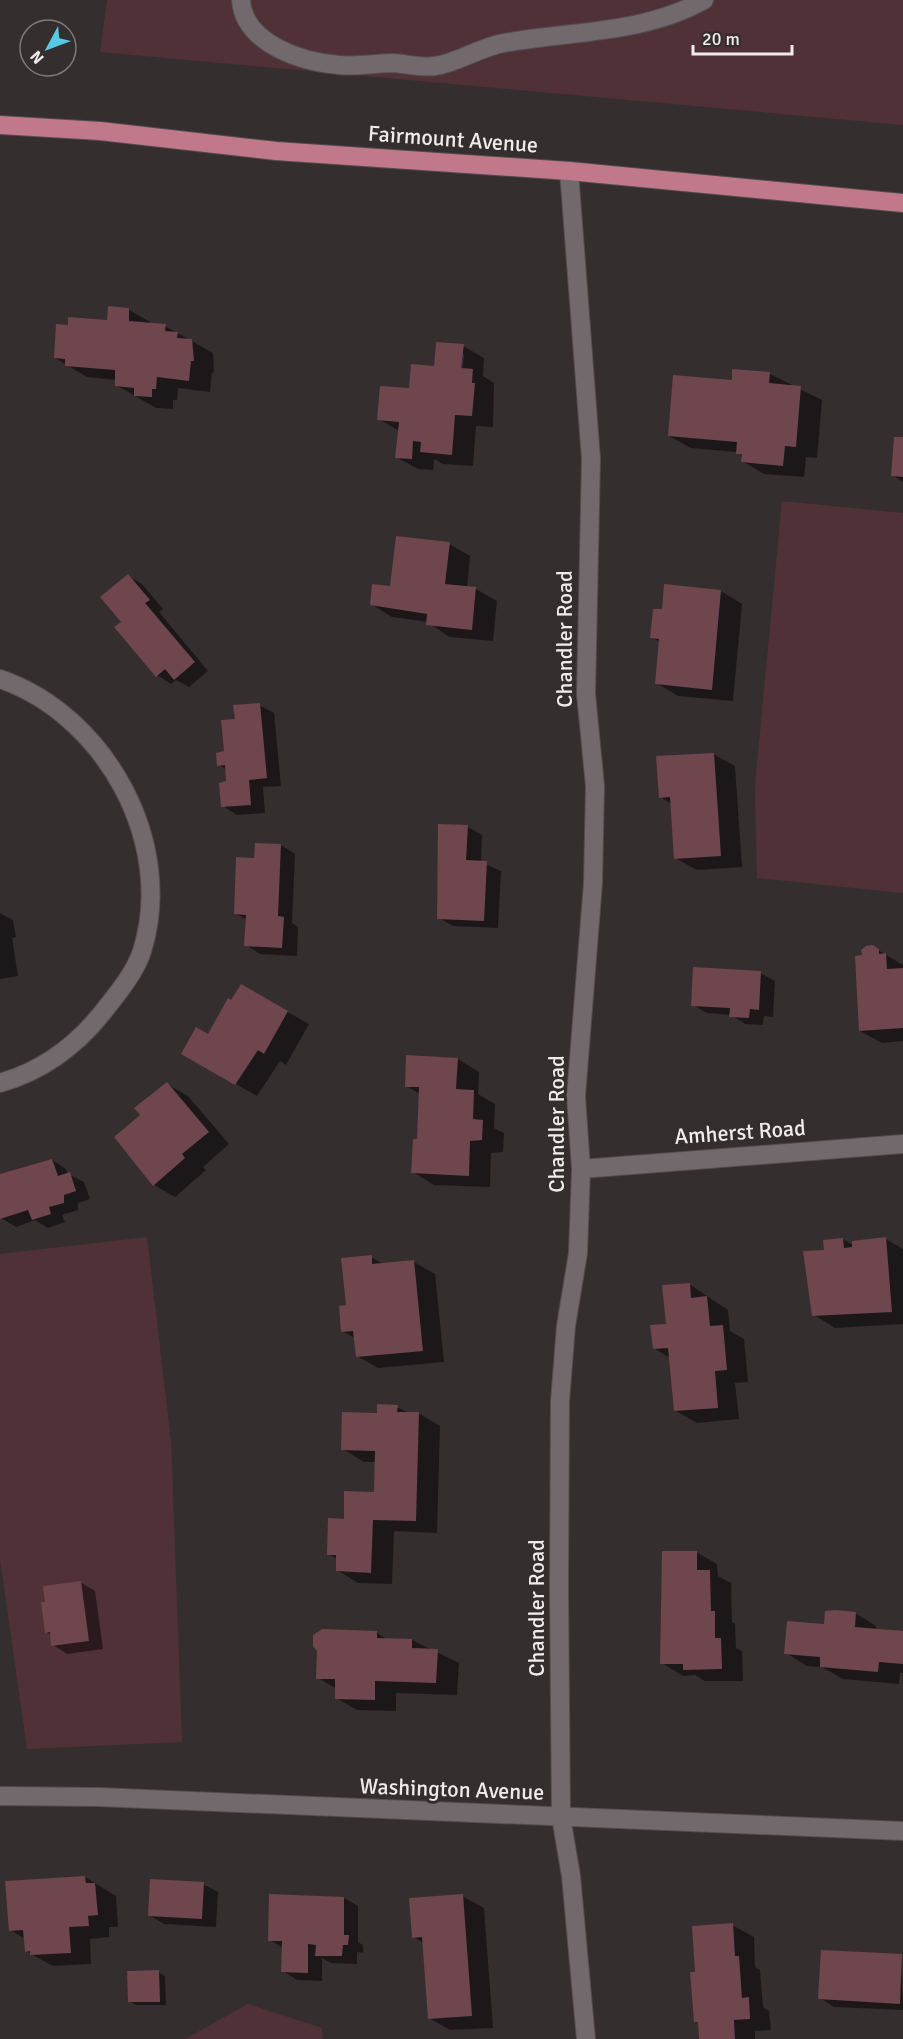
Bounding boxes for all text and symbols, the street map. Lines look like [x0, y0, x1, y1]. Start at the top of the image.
north arrow [18, 18, 78, 78]
scale bar [693, 18, 792, 56]
text: 20 m [702, 28, 740, 50]
text: N [26, 46, 49, 68]
street label: Fairmount Avenue [367, 120, 539, 158]
street label: Chandler Road [551, 570, 578, 708]
street label: Chandler Road [543, 1055, 570, 1193]
street label: Amherst Road [674, 1114, 806, 1150]
street label: Chandler Road [523, 1539, 550, 1677]
street label: Washington Avenue [359, 1772, 545, 1806]

